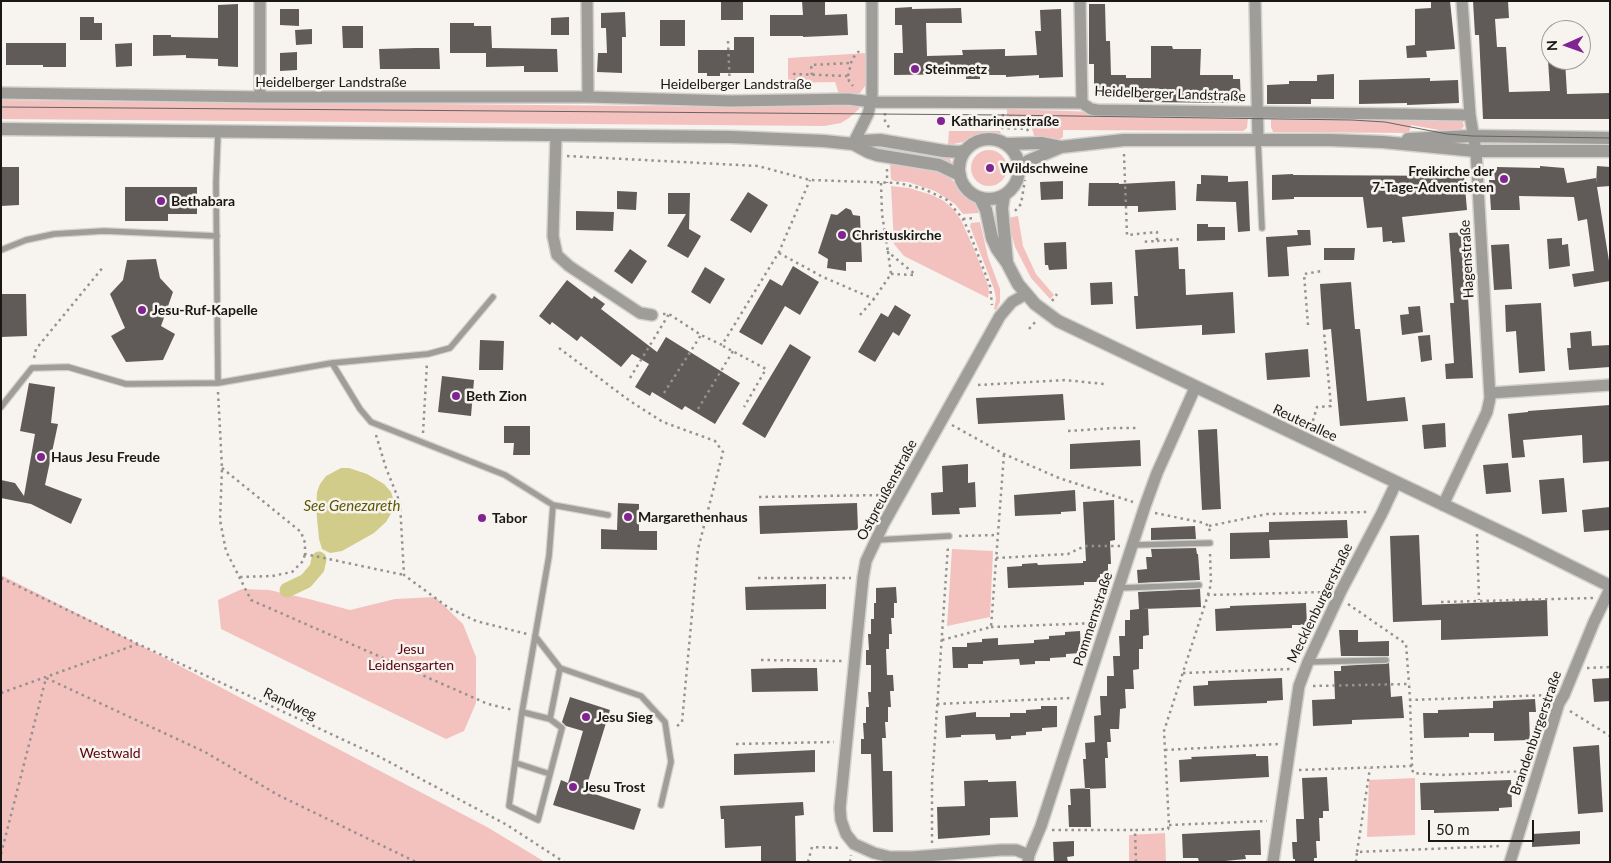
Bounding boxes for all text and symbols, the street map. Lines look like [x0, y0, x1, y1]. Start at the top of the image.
north arrow [1541, 20, 1591, 70]
text: N [1543, 40, 1560, 51]
place label: Steinmetz [925, 61, 987, 77]
marker: Steinmetz [909, 63, 921, 75]
street label: Heidelberger Landstraße [255, 74, 407, 90]
street label: Heidelberger Landstraße [660, 76, 812, 92]
street label: Heidelberger Landstraße [1094, 83, 1246, 105]
place label: Katharinenstraße [951, 113, 1059, 129]
marker: Katharinenstraße [935, 115, 947, 127]
place label: Wildschweine [1000, 160, 1088, 176]
marker: Wildschweine [984, 162, 996, 174]
place label: Freikirche der 7-Tage-Adventisten [1372, 163, 1494, 196]
marker: Freikirche der 7-Tage-Adventisten [1498, 173, 1510, 185]
place label: Bethabara [171, 193, 235, 209]
marker: Bethabara [155, 195, 167, 207]
street label: Hagenstraße [1457, 219, 1477, 299]
place label: Christuskirche [852, 227, 942, 243]
marker: Christuskirche [836, 229, 848, 241]
place label: Jesu-Ruf-Kapelle [152, 302, 258, 318]
marker: Jesu-Ruf-Kapelle [136, 304, 148, 316]
place label: Beth Zion [466, 388, 527, 404]
marker: Beth Zion [450, 390, 462, 402]
street label: Reuterallee [1270, 401, 1340, 445]
street label: Ostpreußenstraße [853, 437, 921, 543]
place label: Haus Jesu Freude [51, 449, 160, 465]
marker: Haus Jesu Freude [35, 451, 47, 463]
water label: See Genezareth [304, 497, 400, 515]
place label: Margarethenhaus [638, 509, 748, 525]
place label: Tabor [492, 510, 527, 526]
marker: Margarethenhaus [622, 511, 634, 523]
marker: Tabor [476, 512, 488, 524]
street label: Mecklenburgerstraße [1284, 540, 1356, 666]
street label: Pommernstraße [1070, 570, 1116, 668]
park label: Jesu Leidensgarten [368, 641, 454, 674]
street label: Brandenburgerstraße [1507, 669, 1565, 797]
street label: Randweg [261, 684, 319, 724]
place label: Jesu Sieg [596, 709, 653, 725]
marker: Jesu Sieg [580, 711, 592, 723]
park label: Westwald [79, 745, 141, 761]
place label: Jesu Trost [583, 779, 645, 795]
marker: Jesu Trost [567, 781, 579, 793]
scale bar [1431, 810, 1537, 842]
text: 50 m [1436, 820, 1470, 838]

